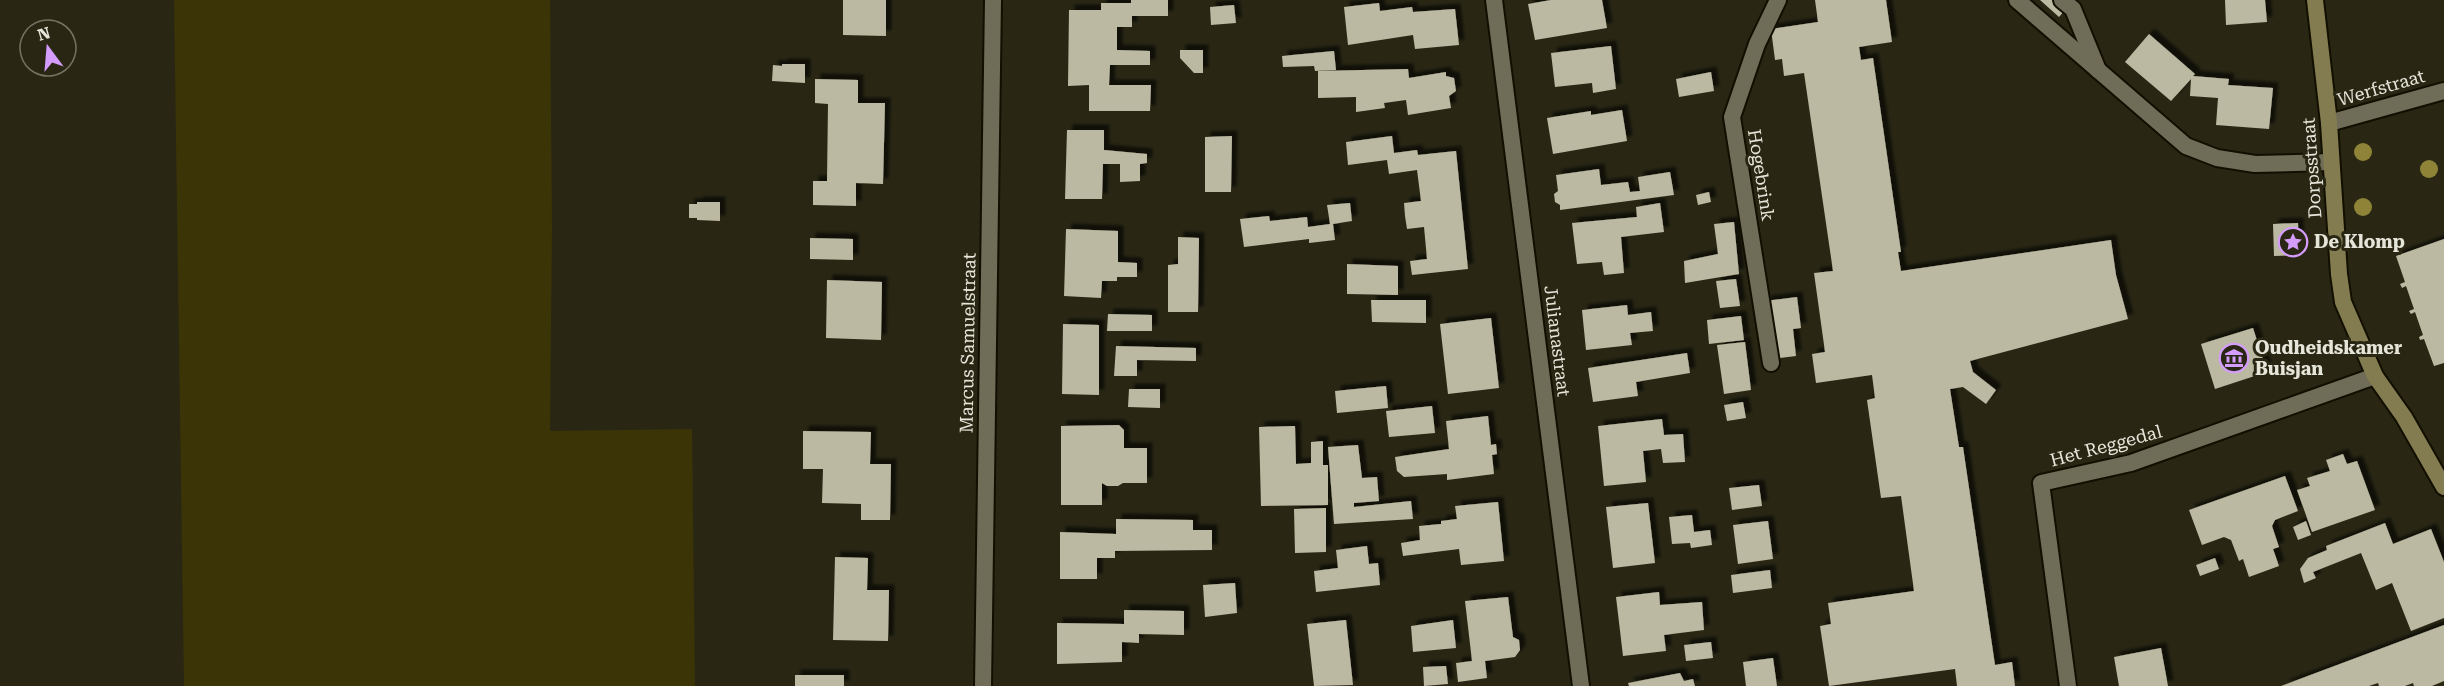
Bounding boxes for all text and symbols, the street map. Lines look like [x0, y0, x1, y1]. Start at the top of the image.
north arrow [18, 18, 78, 78]
text: N [35, 23, 53, 45]
street label: Werfstraat [2335, 65, 2427, 110]
street label: Dorpsstraat [2297, 117, 2325, 219]
street label: Hogebrink [1744, 127, 1779, 222]
place icon: De Klomp [2277, 226, 2309, 258]
place label: De Klomp [2314, 231, 2405, 252]
street label: Marcus Samuelstraat [955, 252, 980, 433]
street label: Julianastraat [1540, 284, 1575, 398]
place label: Oudheidskamer Buisjan [2255, 337, 2402, 379]
museum icon: Oudheidskamer Buisjan [2218, 342, 2250, 374]
street label: Het Reggedal [2048, 420, 2165, 471]

